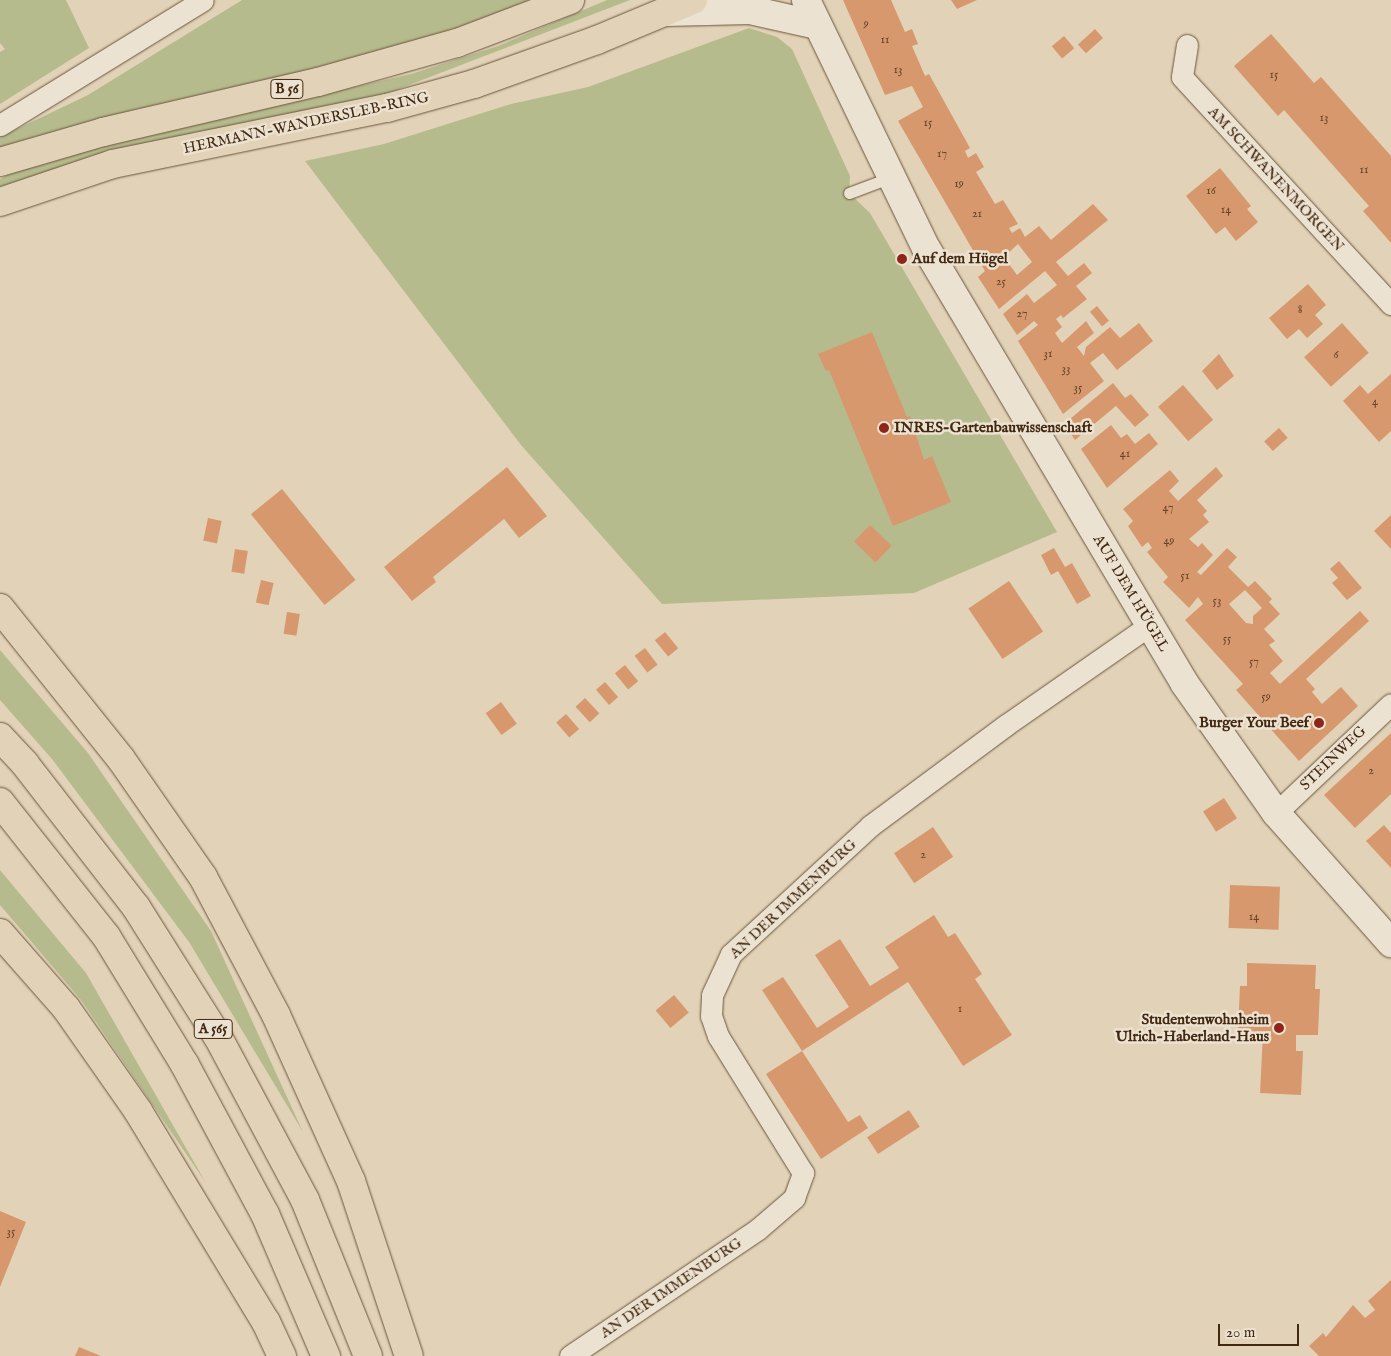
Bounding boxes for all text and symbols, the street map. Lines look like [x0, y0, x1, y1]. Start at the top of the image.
house number: 9 [863, 17, 869, 31]
house number: 11 [881, 33, 889, 47]
house number: 13 [894, 63, 902, 77]
house number: 15 [1270, 68, 1278, 82]
road number: B 56 [270, 78, 304, 100]
street label: HERMANN-WANDERSLEB-RING [182, 88, 430, 158]
street label: AM SCHWANENMORGEN [1204, 103, 1348, 255]
house number: 13 [1320, 111, 1328, 125]
house number: 15 [924, 116, 932, 130]
house number: 17 [937, 147, 947, 161]
house number: 11 [1360, 163, 1368, 177]
house number: 19 [954, 177, 964, 191]
house number: 16 [1206, 184, 1216, 198]
house number: 14 [1221, 203, 1231, 217]
house number: 21 [972, 207, 982, 221]
place label: Auf dem Hügel [912, 250, 1008, 268]
marker: Auf dem Hügel [896, 253, 908, 265]
house number: 25 [996, 275, 1006, 289]
house number: 8 [1298, 303, 1302, 317]
house number: 27 [1016, 307, 1028, 321]
house number: 31 [1044, 347, 1052, 361]
house number: 6 [1333, 348, 1339, 362]
house number: 33 [1062, 362, 1070, 376]
house number: 35 [1074, 381, 1082, 395]
house number: 4 [1372, 395, 1378, 409]
place label: INRES-Gartenbauwissenschaft [894, 419, 1092, 437]
marker: INRES-Gartenbauwissenschaft [878, 422, 890, 434]
house number: 41 [1120, 447, 1130, 461]
house number: 47 [1162, 501, 1174, 515]
street label: AUF DEM HÜGEL [1089, 531, 1173, 655]
house number: 49 [1163, 534, 1175, 548]
house number: 51 [1181, 569, 1189, 583]
house number: 53 [1213, 594, 1221, 608]
house number: 55 [1223, 632, 1231, 646]
house number: 57 [1249, 655, 1259, 669]
house number: 59 [1261, 690, 1271, 704]
place label: Burger Your Beef [1199, 714, 1309, 732]
marker: Burger Your Beef [1313, 717, 1325, 729]
street label: STEINWEG [1296, 722, 1370, 794]
house number: 2 [1368, 764, 1374, 778]
street label: AN DER IMMENBURG [726, 836, 860, 962]
house number: 2 [920, 848, 926, 862]
house number: 14 [1249, 910, 1259, 924]
house number: 1 [958, 1002, 962, 1016]
place label: Studentenwohnheim Ulrich-Haberland-Haus [1115, 1010, 1269, 1045]
road number: A 565 [193, 1018, 233, 1040]
marker: Studentenwohnheim Ulrich-Haberland-Haus [1273, 1022, 1285, 1034]
house number: 35 [7, 1225, 15, 1239]
street label: AN DER IMMENBURG [597, 1234, 745, 1342]
scale bar [1221, 1314, 1302, 1346]
text: 20 m [1226, 1323, 1255, 1342]

